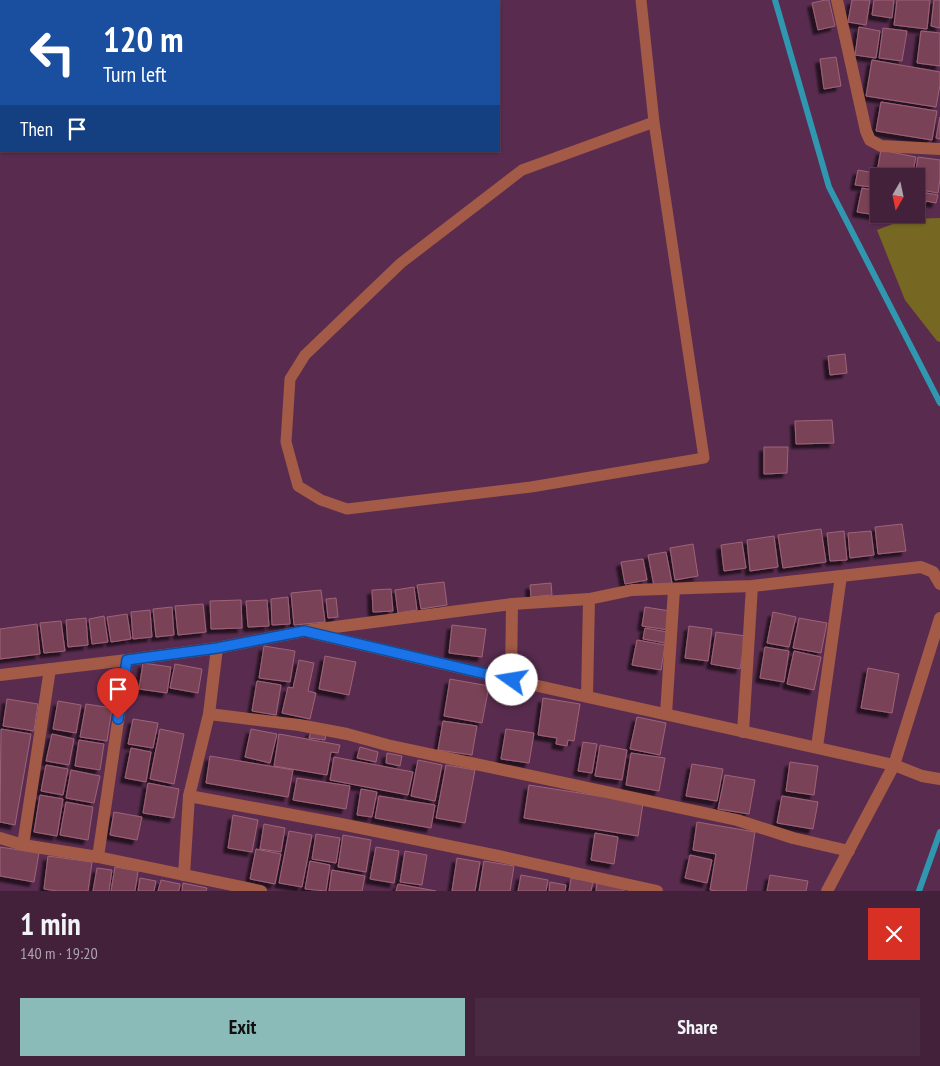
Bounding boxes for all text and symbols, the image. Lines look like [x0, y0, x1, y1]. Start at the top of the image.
text: 120 m [103, 16, 184, 62]
icon: left [20, 20, 85, 85]
text: Turn left [103, 60, 167, 88]
icon: arrive [63, 115, 91, 143]
text: Then [20, 117, 53, 141]
north arrow [870, 168, 925, 222]
map controls [870, 168, 925, 223]
position arrow [485, 653, 537, 705]
pin [97, 668, 139, 719]
icon: arrive [104, 675, 132, 703]
text: 1 min [20, 904, 81, 943]
button: close [868, 908, 920, 960]
text: 140 m · 19:20 [20, 943, 98, 963]
button: Exit [20, 998, 465, 1056]
button: Share [475, 998, 920, 1056]

